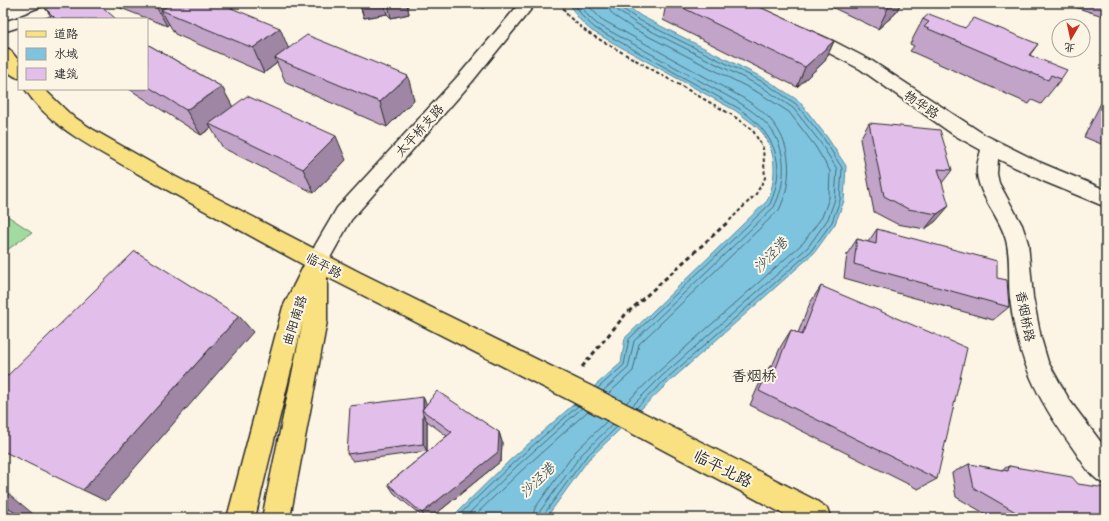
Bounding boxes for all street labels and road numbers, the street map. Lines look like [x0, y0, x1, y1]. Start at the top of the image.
street label: 物华路 [899, 86, 943, 125]
street label: 太平桥支路 [391, 100, 450, 162]
street label: 临平路 [301, 248, 345, 285]
street label: 香烟桥路 [1009, 289, 1040, 344]
street label: 曲阳南路 [277, 292, 313, 348]
street label: 临平北路 [688, 444, 757, 495]

